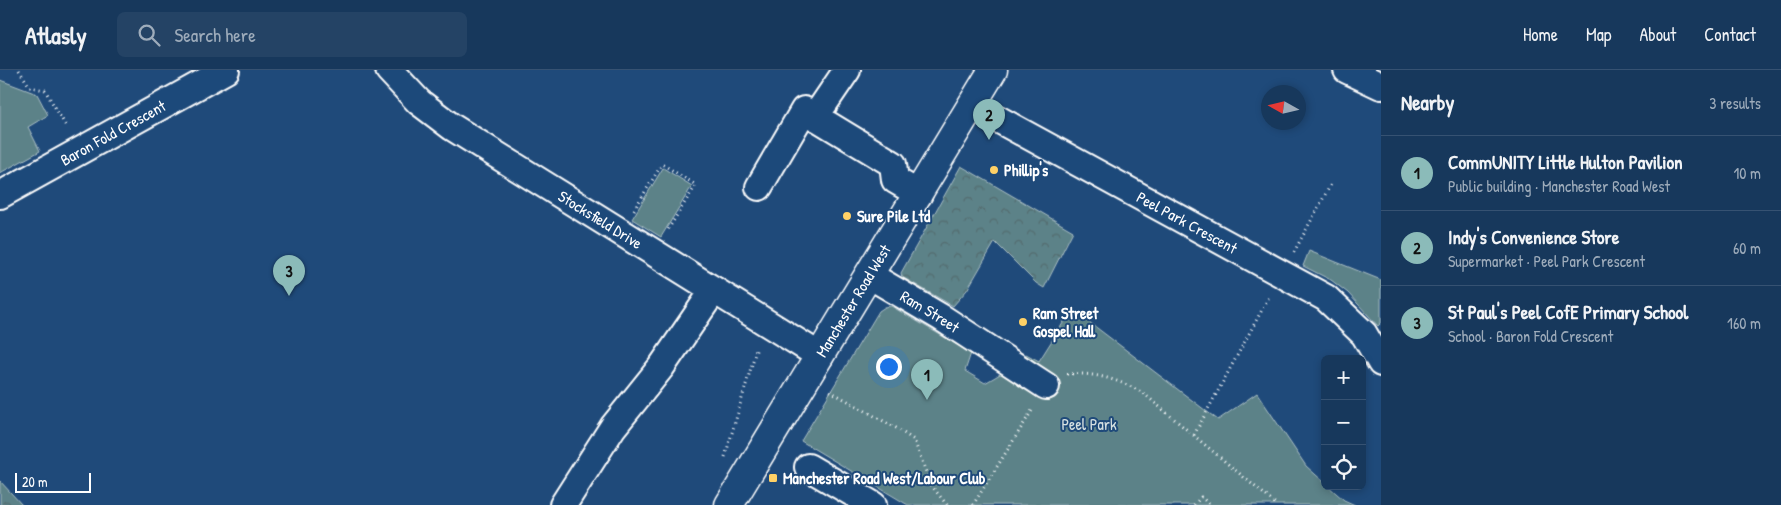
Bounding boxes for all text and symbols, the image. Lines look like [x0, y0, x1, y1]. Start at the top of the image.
search box [117, 12, 467, 57]
text: Atlasly [25, 19, 87, 51]
icon: search [135, 21, 163, 49]
text: Search here [175, 22, 256, 48]
text: Home [1523, 22, 1558, 47]
text: Map [1586, 22, 1611, 47]
text: About [1639, 22, 1676, 47]
text: Contact [1704, 22, 1756, 47]
north arrow [1261, 85, 1306, 130]
text: Nearby [1401, 88, 1454, 117]
text: 3 results [1709, 92, 1761, 114]
street label: Baron Fold Crescent [56, 94, 170, 171]
pin: 2 [973, 99, 1005, 140]
text: CommUNITY Little Hulton Pavilion [1448, 149, 1683, 175]
place label: Phillip's [1004, 159, 1049, 182]
text: 1 [1414, 162, 1420, 184]
text: 10 m [1733, 162, 1761, 184]
marker: Phillip's [988, 164, 1000, 176]
text: Public building · Manchester Road West [1448, 175, 1670, 197]
street label: Stocksfield Drive [554, 185, 647, 254]
street label: Peel Park Crescent [1133, 186, 1242, 259]
place label: Sure Pile Ltd [857, 205, 931, 227]
marker: Sure Pile Ltd [841, 210, 853, 222]
text: Indy's Convenience Store [1448, 224, 1619, 250]
text: 2 [1413, 237, 1421, 259]
text: 60 m [1733, 237, 1761, 259]
street label: Manchester Road West [810, 240, 896, 361]
text: Supermarket · Peel Park Crescent [1448, 250, 1645, 272]
pin: 3 [273, 255, 305, 296]
street label: Ram Street [896, 285, 964, 338]
text: St Paul's Peel CofE Primary School [1448, 299, 1688, 325]
place label: Ram Street Gospel Hall [1033, 302, 1099, 343]
text: 3 [1413, 312, 1421, 334]
text: 160 m [1727, 312, 1761, 334]
marker: Ram Street Gospel Hall [1017, 316, 1029, 328]
text: School · Baron Fold Crescent [1448, 325, 1613, 347]
your location [876, 354, 902, 380]
map controls [1321, 355, 1366, 490]
button: + [1321, 355, 1366, 400]
pin: 1 [911, 359, 943, 400]
button: − [1321, 400, 1366, 445]
park label: Peel Park [1061, 413, 1117, 435]
button: locate [1321, 445, 1366, 490]
place label: Manchester Road West/Labour Club [783, 467, 986, 489]
scale bar [15, 470, 91, 493]
text: 20 m [22, 472, 48, 491]
marker: Manchester Road West/Labour Club [767, 472, 779, 484]

